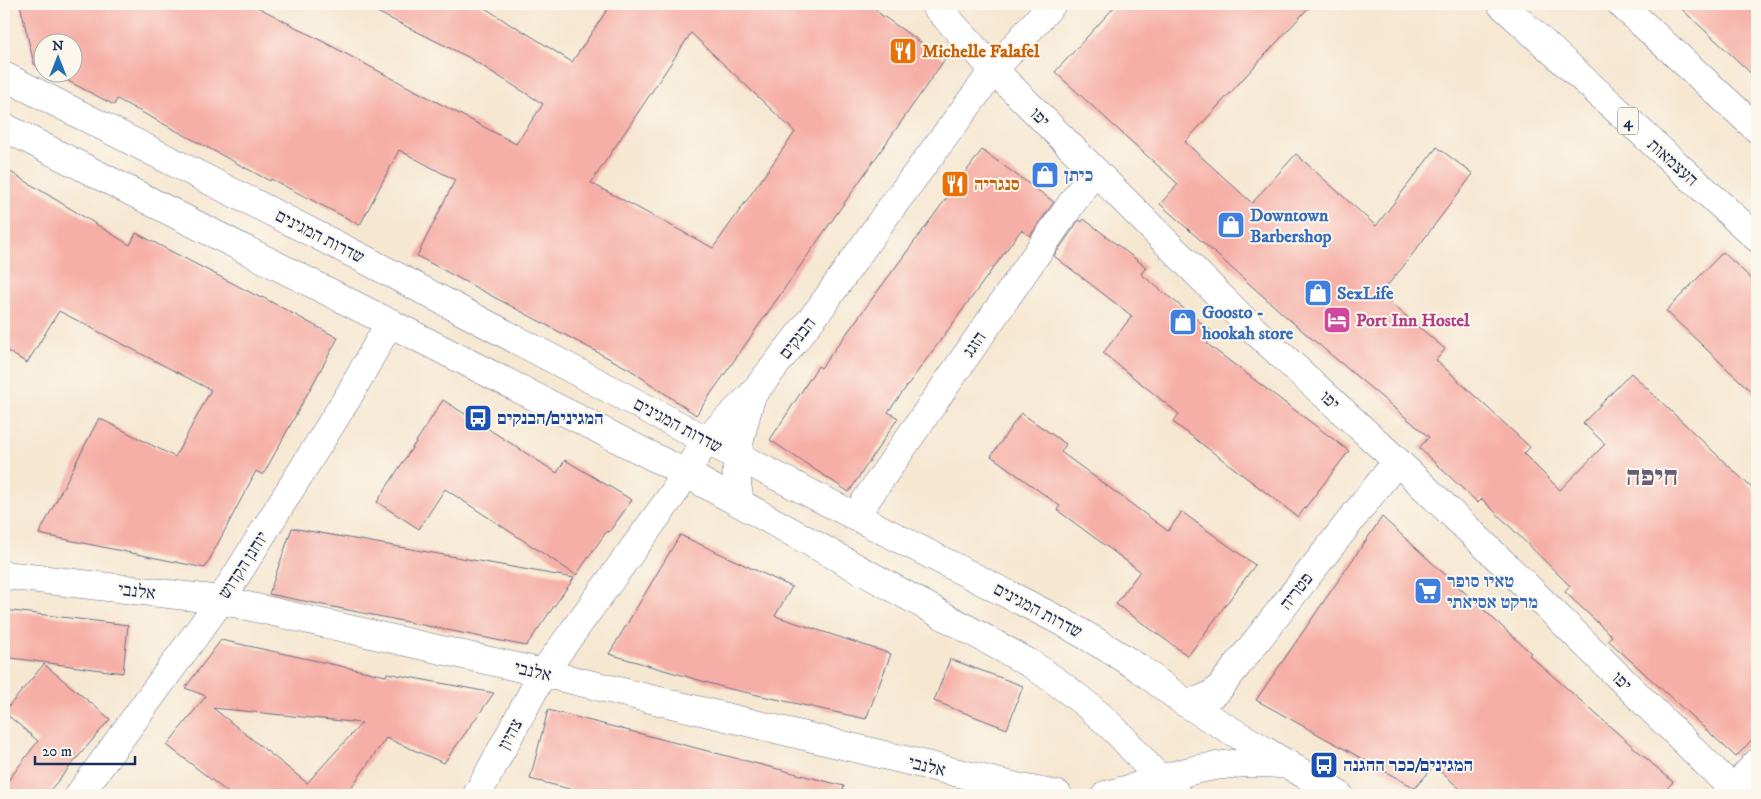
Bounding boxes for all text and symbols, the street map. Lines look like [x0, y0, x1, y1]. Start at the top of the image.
north arrow [32, 32, 82, 82]
restaurant icon: Michelle Falafel [888, 36, 918, 66]
text: N [52, 37, 64, 55]
place label: Michelle Falafel [922, 41, 1040, 63]
street label: יפו [1025, 103, 1054, 132]
road number: 4 [1618, 108, 1638, 134]
street label: העצמאות [1642, 134, 1702, 191]
shop icon: כיתן [1030, 160, 1060, 190]
place label: כיתן [1064, 165, 1093, 187]
restaurant icon: סנגריה [940, 169, 970, 199]
place label: סנגריה [974, 174, 1020, 196]
street label: שדרות המגינים [271, 205, 368, 269]
place label: Downtown Barbershop [1250, 205, 1332, 248]
shop icon: Downtown Barbershop [1216, 210, 1246, 240]
shop icon: SexLife [1303, 278, 1333, 308]
place label: SexLife [1337, 283, 1394, 305]
place label: Goosto - hookah store [1201, 302, 1294, 345]
hotel icon: Port Inn Hostel [1322, 305, 1352, 335]
shop icon: Goosto - hookah store [1168, 307, 1198, 337]
place label: Port Inn Hostel [1356, 310, 1470, 332]
street label: הבנקים [775, 313, 821, 364]
street label: הזגג [958, 327, 991, 362]
street label: יפו [1315, 386, 1344, 415]
street label: שדרות המגינים [629, 393, 726, 458]
bus stop icon: המגינים/הבנקים [463, 403, 493, 433]
place label: המגינים/הבנקים [497, 408, 604, 430]
district label: חיפה [1626, 459, 1678, 494]
street label: יוחנן הקדוש [214, 528, 274, 603]
street label: פטריה [1275, 568, 1318, 615]
place label: טאיו סופר מרקט אסיאתי [1447, 571, 1538, 614]
supermarket icon: טאיו סופר מרקט אסיאתי [1413, 576, 1443, 606]
street label: שדרות המגינים [989, 578, 1086, 643]
street label: אלנבי [117, 579, 157, 605]
street label: אלנבי [512, 657, 554, 687]
street label: יפו [1607, 667, 1636, 696]
street label: צהיון [494, 715, 528, 754]
scale bar [35, 734, 135, 766]
text: 20 m [42, 742, 72, 761]
bus stop icon: המגינים/ככר ההגנה [1309, 750, 1339, 780]
street label: אלנבי [906, 752, 948, 782]
place label: המגינים/ככר ההגנה [1343, 755, 1473, 777]

